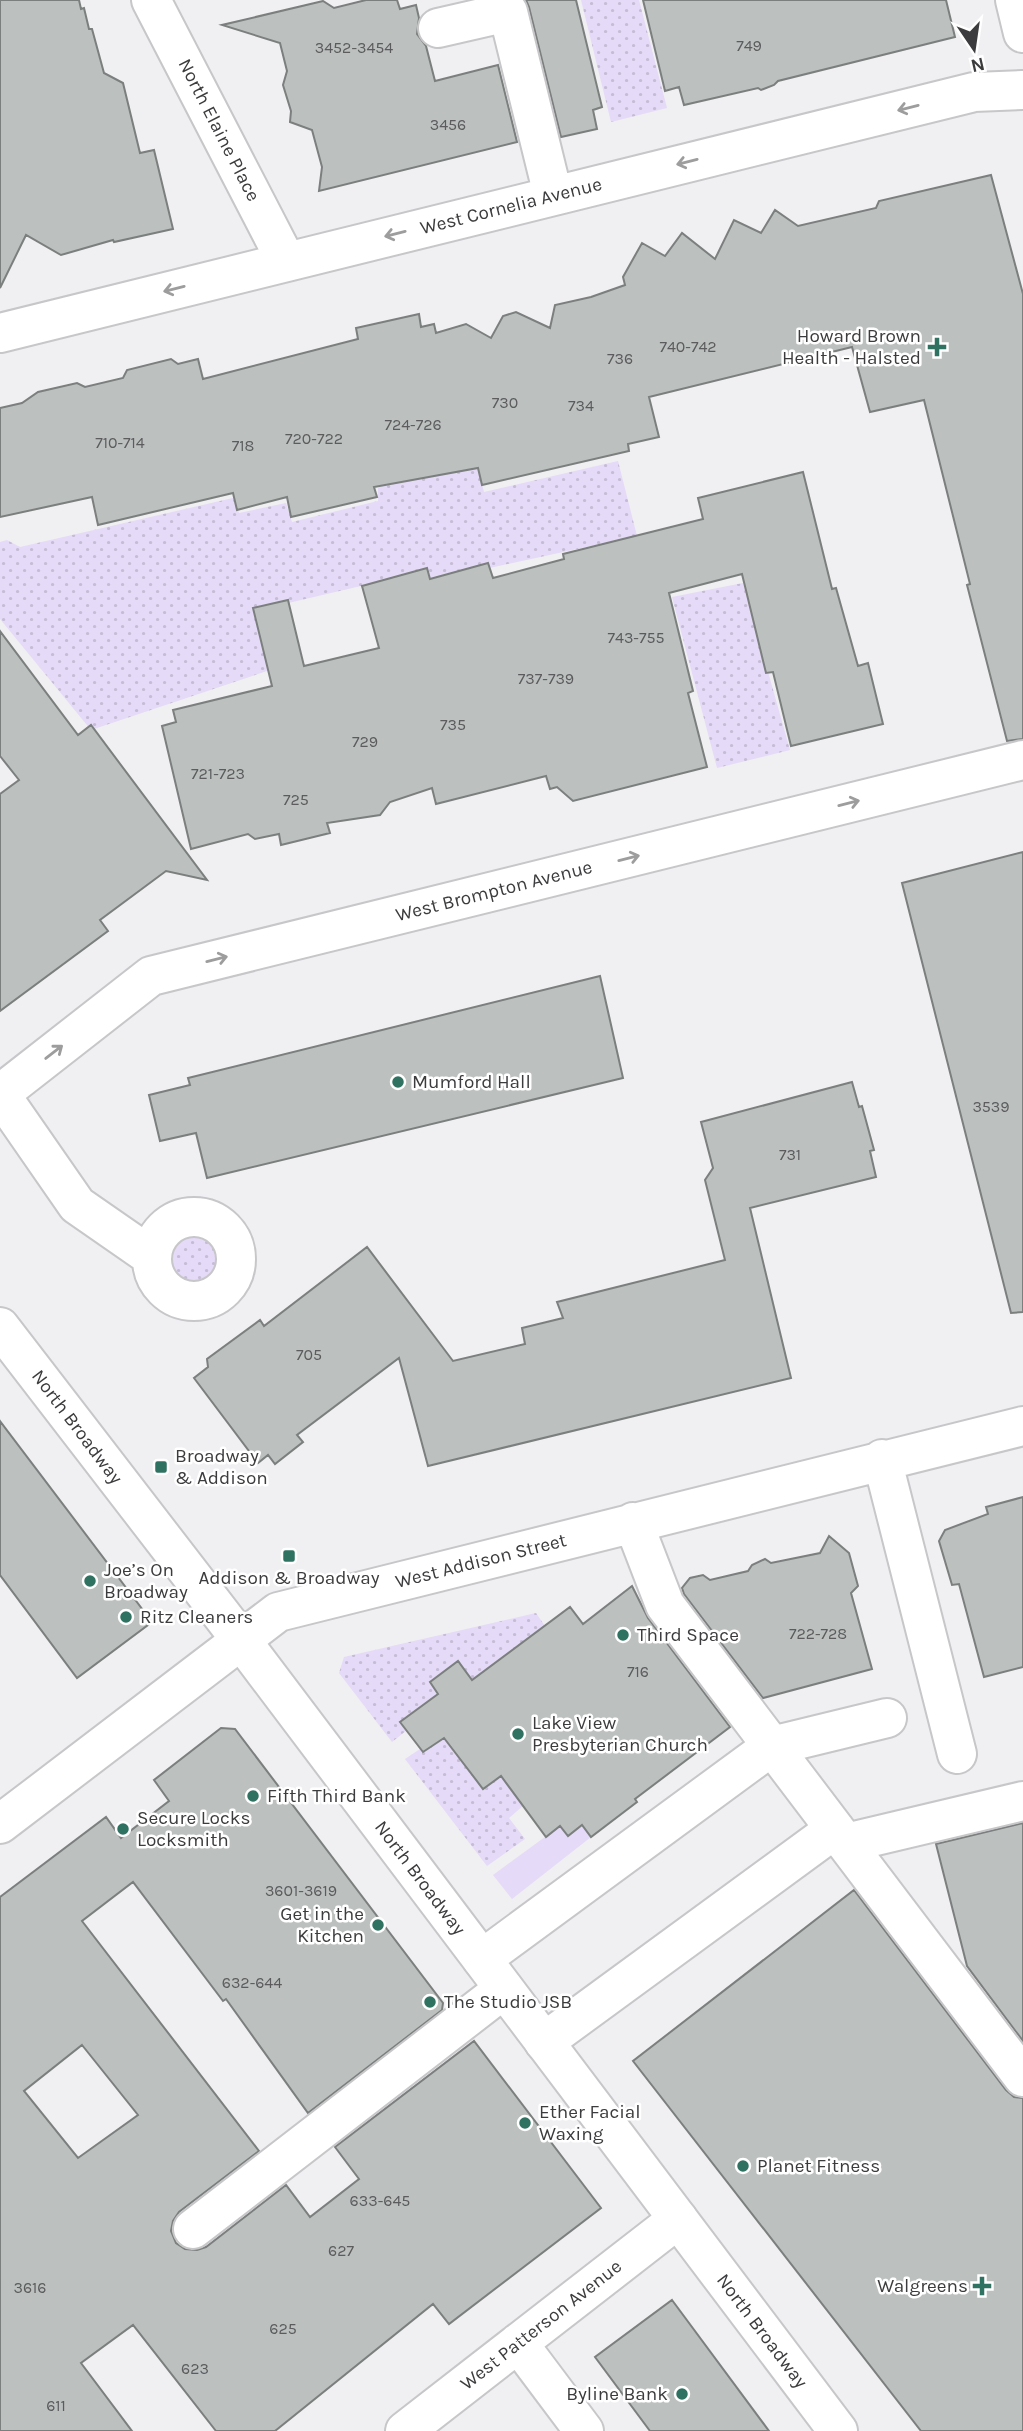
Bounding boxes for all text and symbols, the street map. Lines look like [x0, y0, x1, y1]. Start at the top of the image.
north arrow [939, 14, 1009, 84]
house number: 749 [736, 36, 762, 55]
house number: 3452-3454 [315, 38, 393, 57]
text: N [968, 52, 987, 77]
street label: North Elaine Place [174, 55, 264, 205]
one-way arrow [897, 102, 920, 115]
house number: 3456 [430, 115, 466, 134]
one-way arrow [676, 156, 699, 169]
street label: West Cornelia Avenue [418, 173, 604, 239]
one-way arrow [384, 228, 407, 241]
one-way arrow [163, 283, 186, 296]
place label: Howard Brown Health - Halsted [782, 325, 921, 369]
house number: 740-742 [659, 337, 717, 356]
marker: Howard Brown Health - Halsted [927, 337, 947, 357]
house number: 736 [607, 349, 633, 368]
house number: 730 [492, 393, 518, 412]
house number: 734 [568, 396, 594, 415]
house number: 724-726 [384, 415, 442, 434]
house number: 720-722 [285, 429, 343, 448]
house number: 710-714 [95, 433, 145, 452]
house number: 718 [232, 436, 254, 455]
house number: 743-755 [607, 628, 665, 647]
house number: 737-739 [518, 669, 574, 688]
house number: 735 [440, 715, 466, 734]
house number: 729 [352, 732, 378, 751]
house number: 721-723 [191, 764, 245, 783]
house number: 725 [283, 790, 309, 809]
one-way arrow [837, 796, 860, 809]
one-way arrow [617, 851, 639, 864]
street label: West Brompton Avenue [393, 856, 595, 926]
one-way arrow [205, 952, 228, 965]
one-way arrow [44, 1044, 62, 1059]
place label: Mumford Hall [412, 1071, 531, 1093]
marker: Mumford Hall [390, 1074, 406, 1090]
house number: 3539 [972, 1097, 1010, 1116]
house number: 731 [779, 1145, 801, 1164]
house number: 705 [296, 1345, 322, 1364]
street label: North Broadway [27, 1366, 127, 1489]
place label: Broadway & Addison [175, 1445, 268, 1489]
marker: Broadway & Addison [153, 1459, 169, 1475]
street label: West Addison Street [393, 1529, 569, 1593]
marker: Addison & Broadway [281, 1548, 297, 1564]
place label: Joe’s On Broadway [104, 1559, 188, 1603]
place label: Addison & Broadway [198, 1567, 380, 1589]
marker: Joe’s On Broadway [82, 1573, 98, 1589]
place label: Ritz Cleaners [140, 1606, 253, 1628]
marker: Ritz Cleaners [118, 1609, 134, 1625]
place label: Third Space [637, 1624, 739, 1646]
house number: 722-728 [789, 1624, 847, 1643]
marker: Third Space [615, 1627, 631, 1643]
house number: 716 [627, 1662, 649, 1681]
place label: Lake View Presbyterian Church [532, 1712, 708, 1756]
marker: Lake View Presbyterian Church [510, 1726, 526, 1742]
place label: Fifth Third Bank [267, 1785, 406, 1807]
marker: Fifth Third Bank [245, 1788, 261, 1804]
place label: Secure Locks Locksmith [137, 1807, 250, 1851]
street label: North Broadway [370, 1817, 470, 1940]
marker: Secure Locks Locksmith [115, 1821, 131, 1837]
house number: 3601-3619 [265, 1881, 337, 1900]
place label: Get in the Kitchen [280, 1903, 364, 1947]
marker: Get in the Kitchen [370, 1917, 386, 1933]
house number: 632-644 [222, 1973, 282, 1992]
place label: The Studio JSB [444, 1991, 572, 2013]
marker: The Studio JSB [422, 1994, 438, 2010]
place label: Ether Facial Waxing [539, 2101, 641, 2145]
marker: Ether Facial Waxing [517, 2115, 533, 2131]
place label: Planet Fitness [757, 2155, 880, 2177]
marker: Planet Fitness [735, 2158, 751, 2174]
house number: 633-645 [350, 2191, 410, 2210]
house number: 627 [328, 2241, 354, 2260]
street label: West Patterson Avenue [456, 2255, 626, 2395]
street label: North Broadway [712, 2270, 812, 2393]
place label: Walgreens [877, 2275, 968, 2297]
house number: 3616 [13, 2278, 47, 2297]
marker: Walgreens [974, 2278, 990, 2294]
house number: 625 [269, 2319, 297, 2338]
house number: 623 [181, 2359, 209, 2378]
place label: Byline Bank [566, 2383, 668, 2405]
marker: Byline Bank [674, 2386, 690, 2402]
house number: 611 [46, 2396, 66, 2415]

